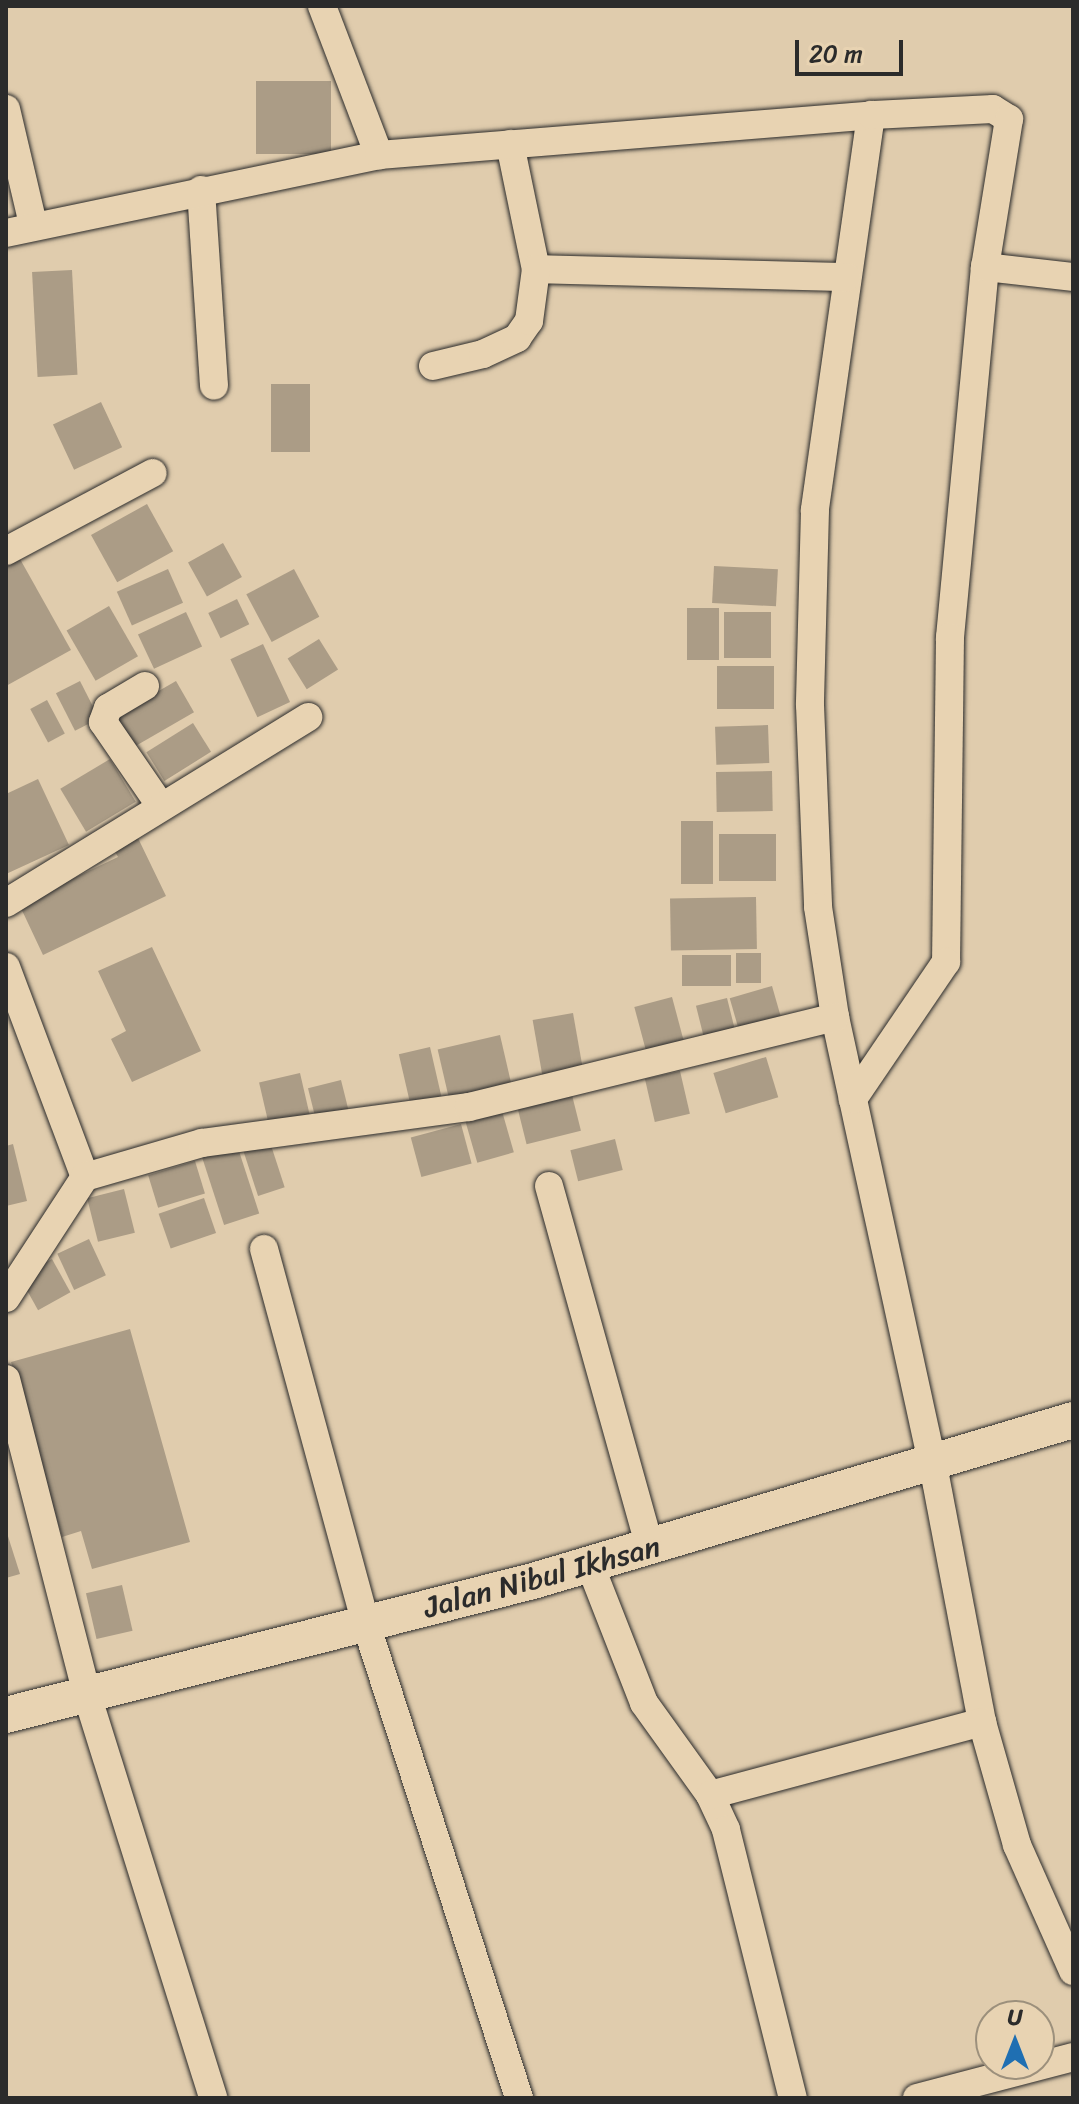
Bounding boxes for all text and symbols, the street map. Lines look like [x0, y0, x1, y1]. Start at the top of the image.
scale bar [799, 24, 907, 74]
text: 20 m [809, 33, 863, 75]
street label: Jalan Nibul Ikhsan [421, 1528, 663, 1626]
text: U [1008, 1998, 1022, 2037]
north arrow [975, 2000, 1055, 2080]

